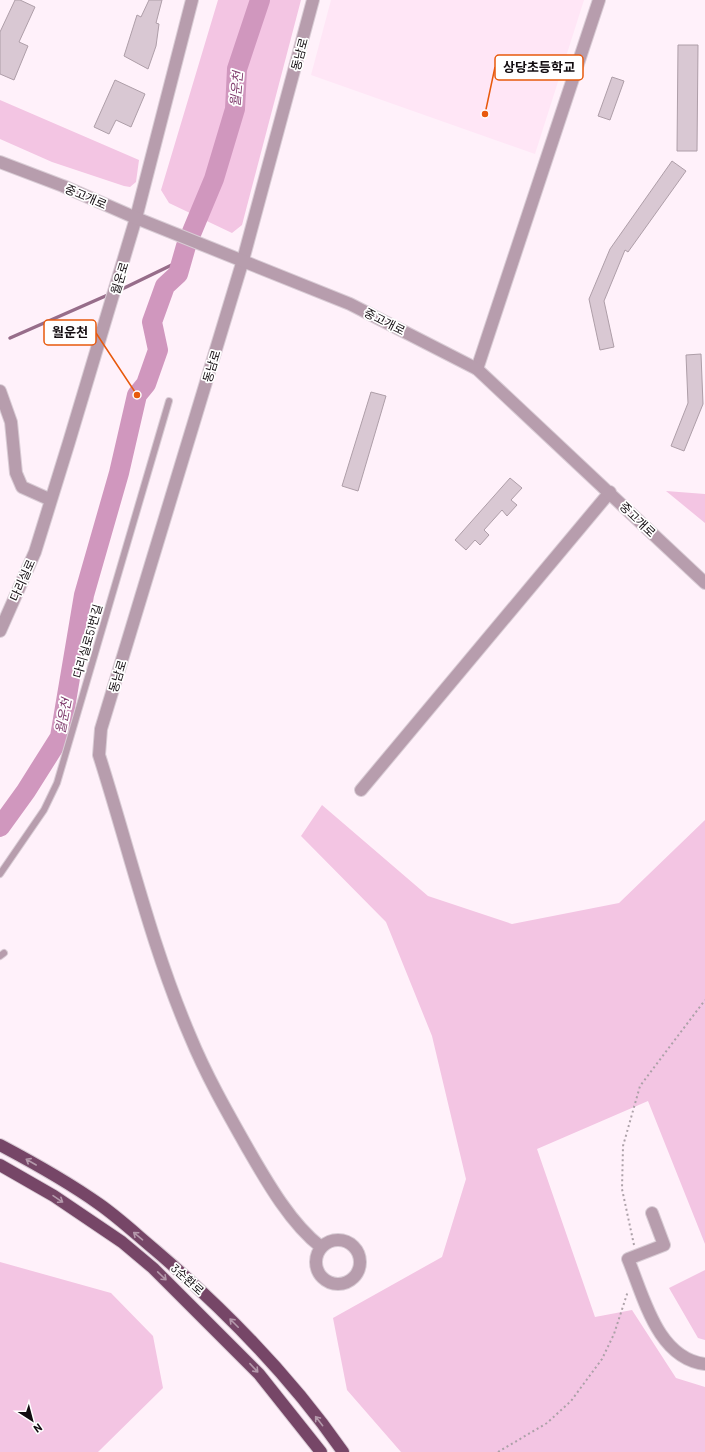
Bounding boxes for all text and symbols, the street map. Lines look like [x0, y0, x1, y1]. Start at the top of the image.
street label: 동남로 [288, 36, 310, 72]
callout: 상당초등학교 [495, 55, 583, 80]
text: 상당초등학교 [503, 59, 575, 75]
water label: 월운천 [226, 69, 246, 108]
street label: 중고개로 [63, 181, 109, 211]
street label: 월운로 [107, 260, 131, 296]
street label: 중고개로 [362, 305, 408, 337]
callout: 월운천 [44, 320, 96, 345]
text: 월운천 [52, 324, 88, 340]
street label: 동남로 [199, 348, 223, 384]
street label: 중고개로 [617, 499, 659, 539]
street label: 다리실로 [7, 557, 37, 603]
street label: 다리실로51번길 [70, 602, 104, 680]
street label: 동남로 [105, 658, 129, 694]
water label: 월운천 [52, 696, 74, 735]
one-way arrow [25, 1157, 37, 1165]
one-way arrow [52, 1195, 63, 1203]
one-way arrow [133, 1231, 143, 1240]
street label: 3순환로 [169, 1261, 207, 1297]
one-way arrow [157, 1271, 167, 1281]
one-way arrow [229, 1318, 239, 1328]
one-way arrow [249, 1363, 258, 1373]
north arrow [12, 1400, 52, 1440]
one-way arrow [315, 1416, 324, 1427]
text: N [31, 1421, 45, 1436]

